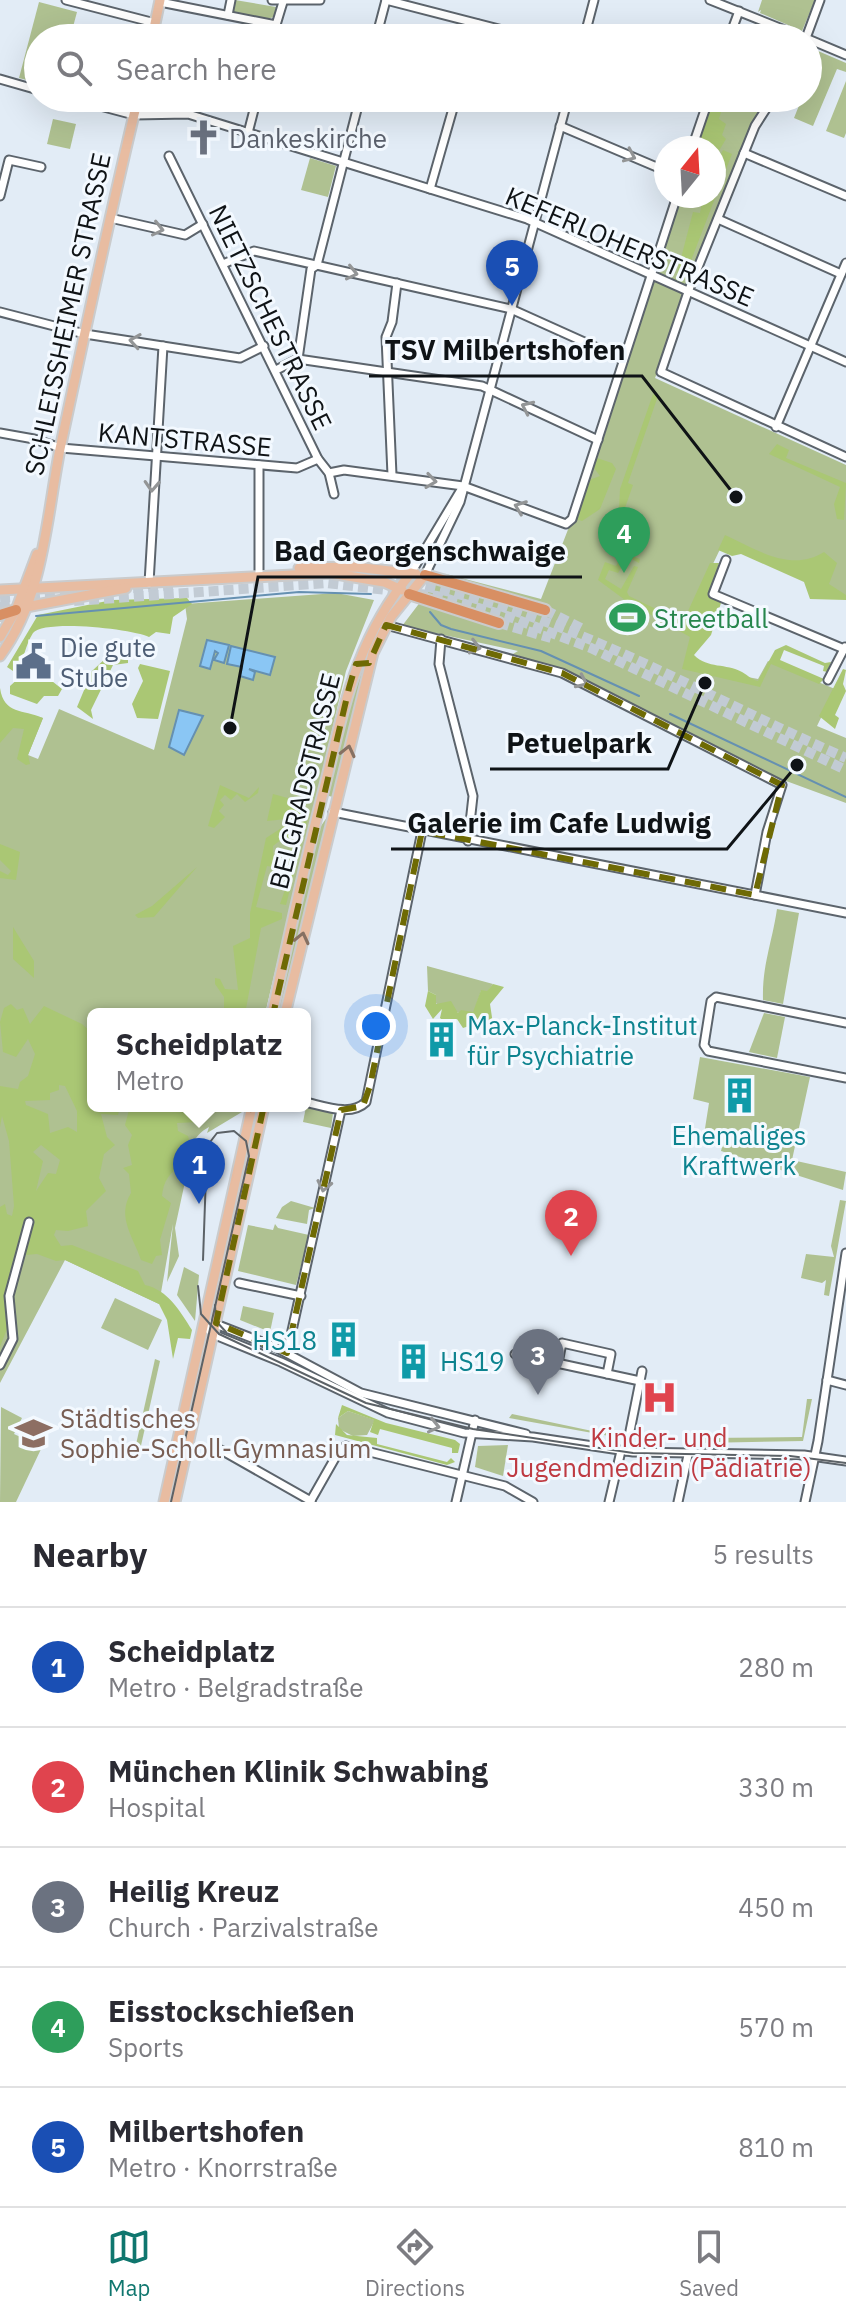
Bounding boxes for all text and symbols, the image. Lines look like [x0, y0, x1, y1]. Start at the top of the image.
search box [24, 24, 822, 112]
icon: search [52, 46, 96, 90]
text: Search here [116, 49, 277, 88]
church icon: Dankeskirche [184, 119, 222, 157]
place label: Dankeskirche [229, 121, 387, 155]
north arrow [654, 136, 726, 208]
one-way arrow [621, 146, 636, 162]
street label: SCHLEISSHEIMER STRASSE [16, 149, 118, 479]
street label: KEFERLOHERSTRASSE [501, 178, 759, 314]
street label: NIETZSCHESTRASSE [202, 199, 340, 435]
one-way arrow [151, 220, 164, 237]
pin: 5 [486, 240, 538, 306]
one-way arrow [345, 264, 358, 281]
callout: TSV Milbertshofen [369, 324, 642, 376]
text: TSV Milbertshofen [385, 331, 625, 368]
one-way arrow [128, 334, 142, 351]
one-way arrow [521, 401, 536, 417]
street label: KANTSTRASSE [97, 414, 273, 464]
one-way arrow [424, 472, 438, 489]
one-way arrow [144, 480, 161, 493]
one-way arrow [514, 500, 528, 517]
pin: 4 [598, 507, 650, 573]
callout: Bad Georgenschwaige [258, 525, 582, 577]
text: Bad Georgenschwaige [274, 532, 566, 569]
sports icon: Streetball [609, 599, 647, 637]
place label: Streetball [654, 601, 768, 635]
place label: Die gute Stube [60, 630, 156, 694]
one-way arrow [467, 638, 481, 655]
public building icon: Die gute Stube [15, 643, 53, 681]
street label: BELGRADSTRASSE [261, 670, 347, 892]
one-way arrow [574, 673, 588, 689]
callout: Petuelpark [490, 717, 668, 769]
text: Petuelpark [506, 724, 653, 761]
one-way arrow [339, 745, 356, 759]
callout: Galerie im Cafe Ludwig [391, 797, 727, 849]
text: Galerie im Cafe Ludwig [407, 804, 711, 841]
one-way arrow [292, 931, 309, 945]
your location [356, 1006, 396, 1046]
popup [87, 1008, 311, 1112]
place label: Max-Planck-Institut für Psychiatrie [467, 1008, 698, 1072]
building icon: Max-Planck-Institut für Psychiatrie [422, 1021, 460, 1059]
text: Scheidplatz [115, 1024, 283, 1063]
text: Metro [115, 1063, 184, 1097]
building icon: Ehemaliges Kraftwerk [720, 1077, 758, 1115]
place label: Ehemaliges Kraftwerk [672, 1118, 806, 1182]
pin: 1 [173, 1138, 225, 1204]
one-way arrow [316, 1178, 333, 1192]
pin: 2 [545, 1190, 597, 1256]
building icon: HS18 [324, 1321, 362, 1359]
place label: HS18 [252, 1323, 317, 1357]
pin: 3 [512, 1329, 564, 1395]
building icon: HS19 [395, 1342, 433, 1380]
place label: HS19 [440, 1344, 505, 1378]
hospital icon: Kinder- und Jugendmedizin (Pädiatrie) [640, 1379, 678, 1417]
place label: Städtisches Sophie-Scholl-Gymnasium [60, 1401, 371, 1465]
school or university icon: Städtisches Sophie-Scholl-Gymnasium [15, 1414, 53, 1452]
one-way arrow [427, 1417, 440, 1434]
place label: Kinder- und Jugendmedizin (Pädiatrie) [506, 1420, 812, 1484]
text: Nearby [32, 1532, 147, 1576]
text: 5 results [712, 1537, 814, 1571]
text: Scheidplatz [108, 1631, 275, 1670]
text: 1 [50, 1650, 66, 1684]
text: 280 m [738, 1650, 814, 1684]
text: Metro · Belgradstraße [108, 1670, 364, 1704]
text: München Klinik Schwabing [108, 1751, 488, 1790]
text: 2 [50, 1770, 66, 1804]
text: 330 m [738, 1770, 814, 1804]
text: Hospital [108, 1790, 205, 1824]
text: Heilig Kreuz [108, 1871, 279, 1910]
text: 3 [50, 1890, 66, 1924]
text: 450 m [738, 1890, 814, 1924]
text: Church · Parzivalstraße [108, 1910, 379, 1944]
text: Eisstockschießen [108, 1991, 355, 2030]
text: 4 [50, 2010, 66, 2044]
text: 570 m [738, 2010, 814, 2044]
text: Sports [108, 2030, 184, 2064]
text: Milbertshofen [108, 2111, 304, 2150]
text: 5 [50, 2130, 66, 2164]
text: 810 m [738, 2130, 814, 2164]
text: Metro · Knorrstraße [108, 2150, 338, 2184]
tab: Map [107, 2225, 151, 2302]
tab: Directions [365, 2225, 465, 2302]
tab: Saved [679, 2225, 739, 2302]

